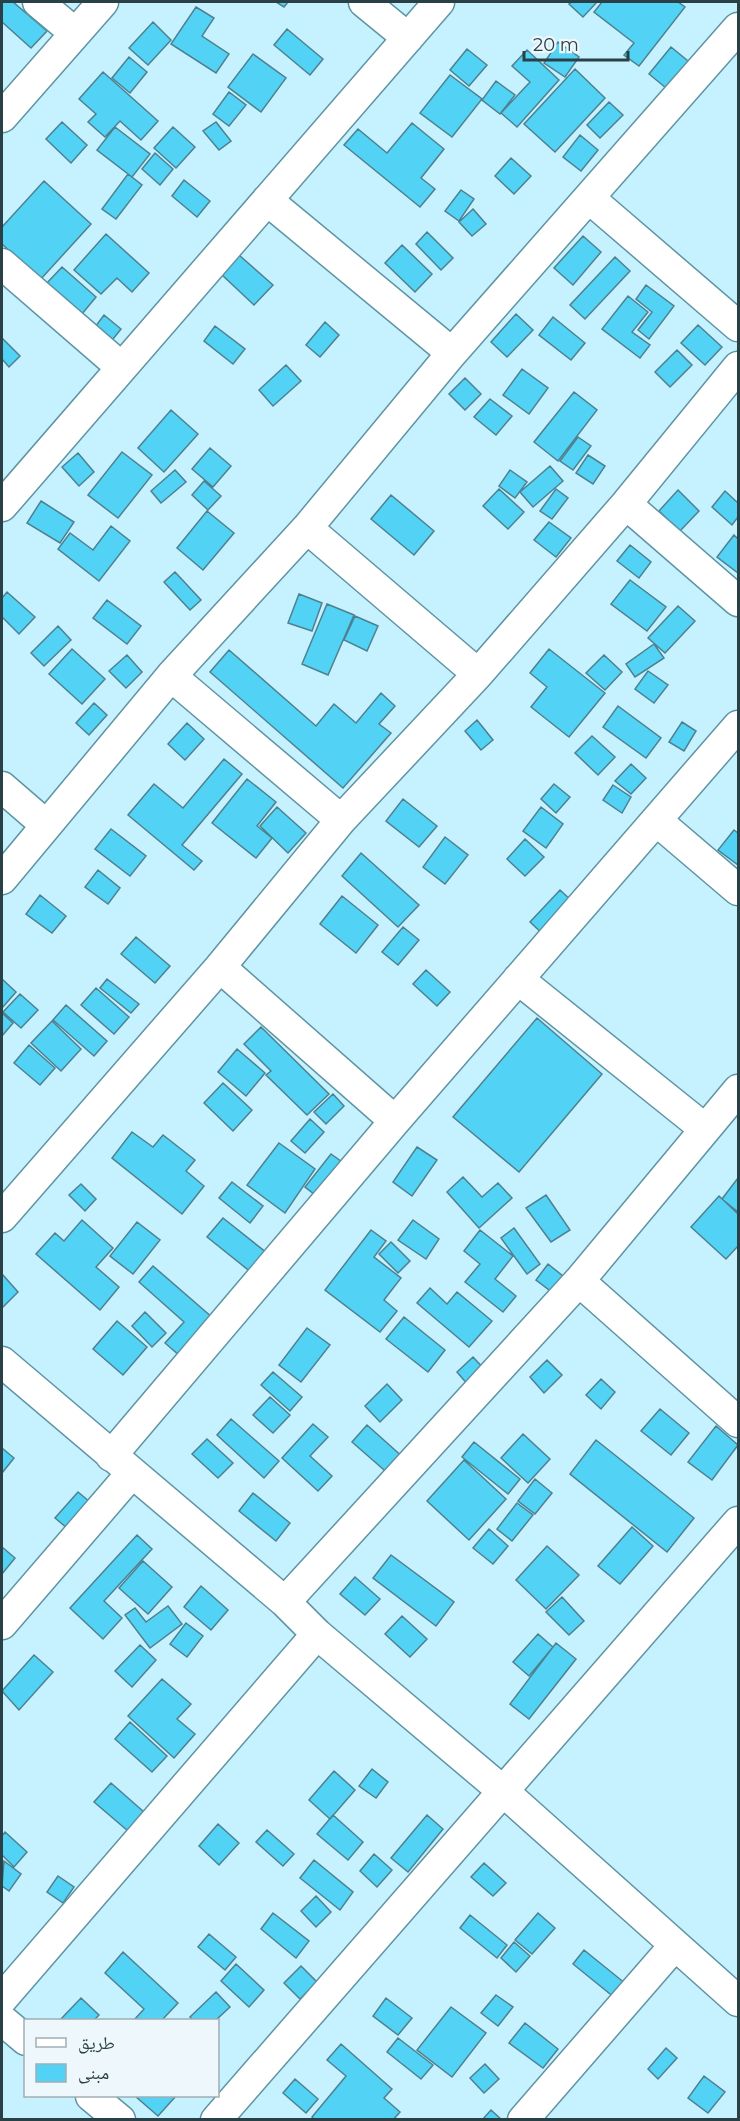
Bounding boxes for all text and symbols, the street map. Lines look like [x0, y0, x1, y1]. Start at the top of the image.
scale bar [524, 24, 628, 62]
text: 20 m [533, 34, 579, 56]
legend [24, 2019, 219, 2097]
text: طريق [78, 2032, 115, 2054]
text: مبنى [78, 2062, 109, 2084]

